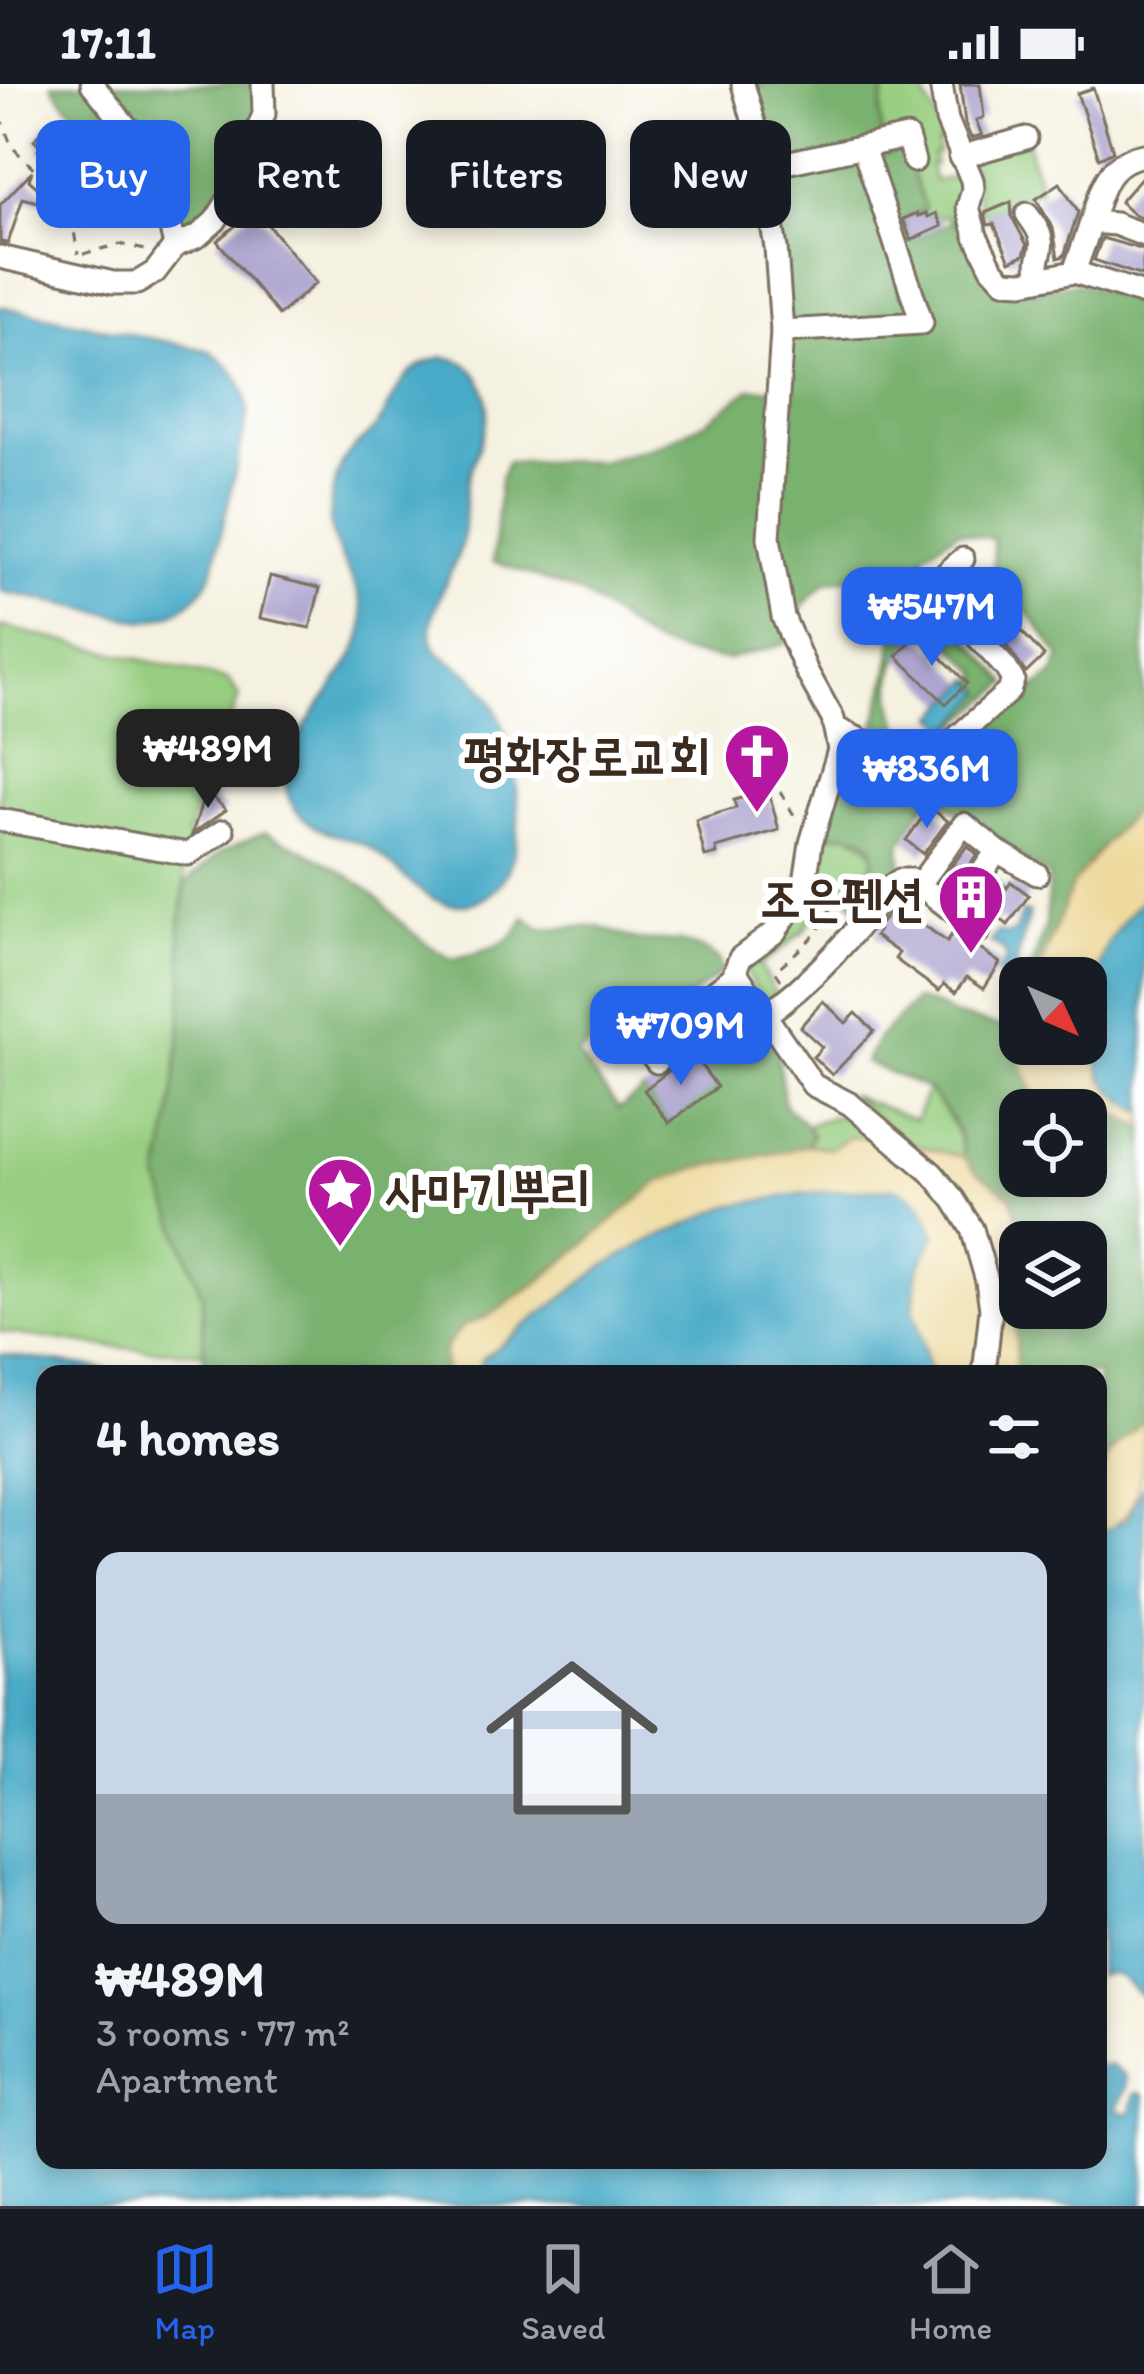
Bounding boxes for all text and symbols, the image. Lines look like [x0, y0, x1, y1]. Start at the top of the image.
text: 17:11 [60, 15, 156, 69]
chip: Buy [36, 120, 190, 228]
chip: Rent [214, 120, 382, 228]
chip: Filters [406, 120, 606, 228]
chip: New [630, 120, 791, 228]
pin: ₩547M [848, 567, 1016, 669]
text: ₩547M [868, 582, 996, 629]
pin: ₩489M [124, 709, 292, 811]
church icon: 평화장로교회 [722, 721, 792, 815]
text: ₩489M [143, 724, 273, 771]
place label: 평화장로교회 [464, 726, 710, 787]
pin: ₩836M [843, 729, 1011, 831]
text: ₩836M [863, 744, 991, 791]
building icon: 조은펜션 [936, 862, 1006, 956]
place label: 조은펜션 [760, 867, 924, 928]
north arrow [999, 957, 1107, 1065]
map controls [999, 957, 1107, 1329]
pin: ₩709M [597, 986, 765, 1088]
text: ₩709M [617, 1001, 745, 1048]
button: locate [999, 1089, 1107, 1197]
place icon: 사마기뿌리 [305, 1155, 375, 1249]
place label: 사마기뿌리 [385, 1160, 591, 1221]
button: layers [999, 1221, 1107, 1329]
icon: filters [981, 1404, 1047, 1470]
text: 4 homes [96, 1407, 280, 1468]
icon: home [464, 1630, 680, 1846]
text: ₩489M [96, 1948, 265, 2009]
text: 3 rooms · 77 m² [96, 2009, 350, 2056]
text: Apartment [96, 2056, 278, 2103]
tab: Map [152, 2236, 218, 2347]
tab: Saved [521, 2236, 606, 2347]
tab: Home [909, 2236, 992, 2347]

